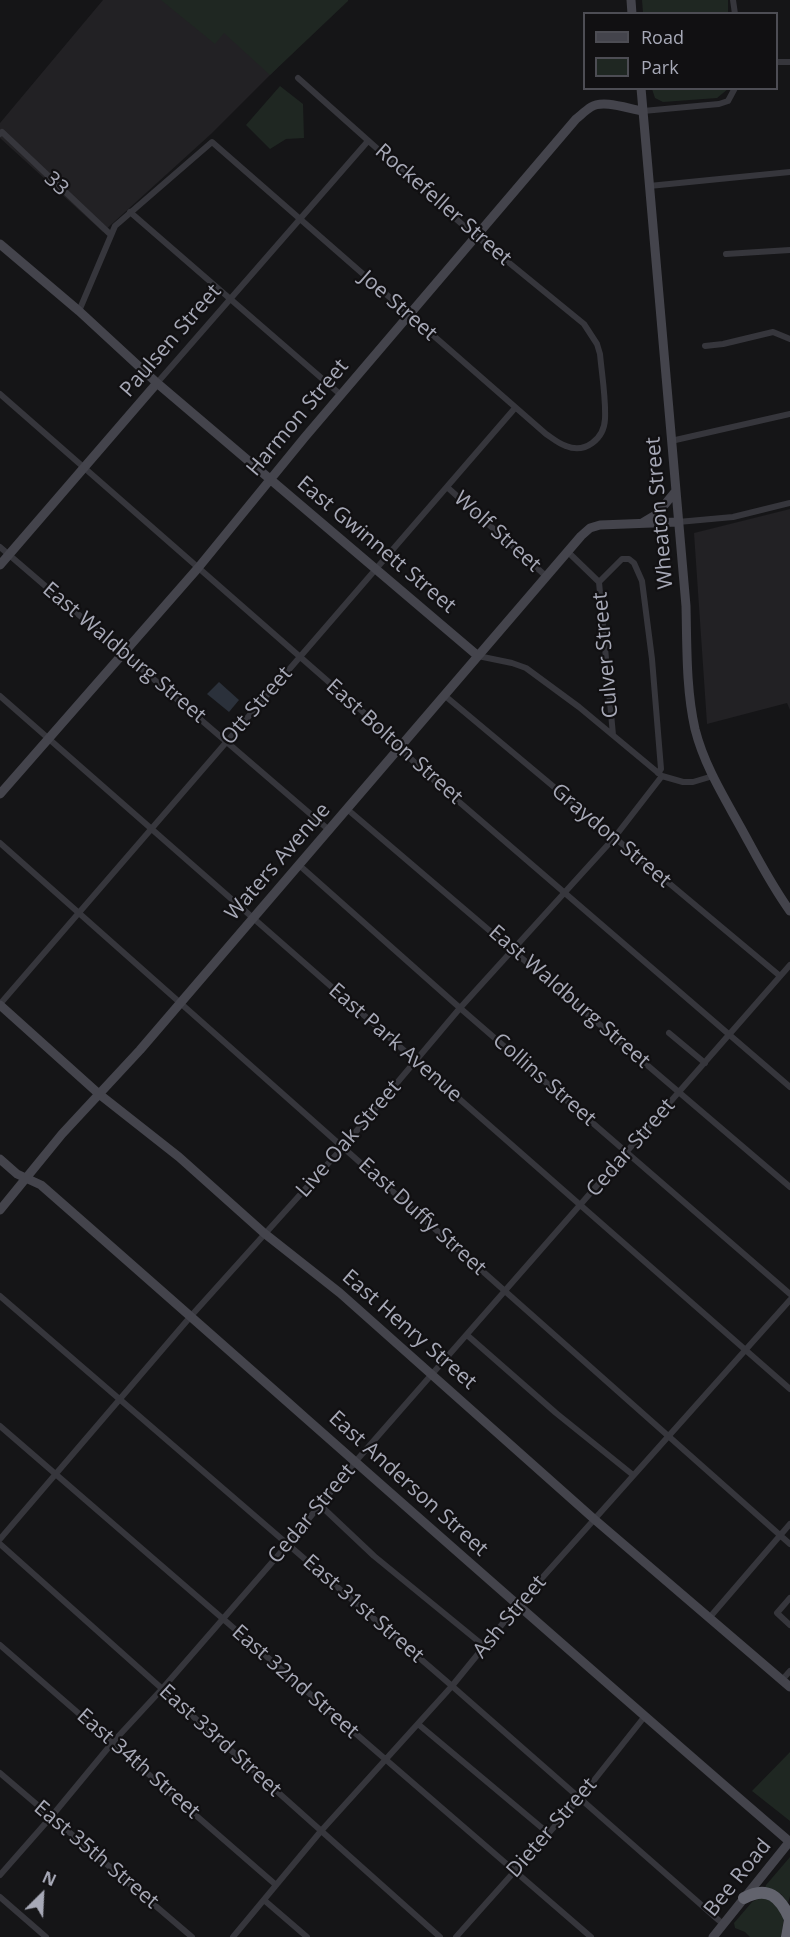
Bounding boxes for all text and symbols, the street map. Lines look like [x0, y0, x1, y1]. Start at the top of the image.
legend [583, 12, 778, 90]
text: Road [641, 25, 684, 49]
text: Park [641, 55, 679, 79]
street label: Rockefeller Street [370, 139, 516, 271]
street label: 33 [39, 167, 73, 201]
street label: Joe Street [354, 266, 442, 346]
street label: Paulsen Street [115, 279, 227, 403]
street label: Harmon Street [242, 354, 354, 482]
street label: Wheaton Street [641, 436, 679, 590]
street label: East Gwinnett Street [291, 471, 461, 619]
street label: Wolf Street [448, 486, 546, 578]
street label: East Waldburg Street [37, 577, 211, 729]
street label: Culver Street [588, 591, 624, 719]
street label: Ott Street [216, 662, 298, 750]
street label: East Bolton Street [321, 674, 467, 810]
street label: Graydon Street [546, 779, 676, 893]
street label: Waters Avenue [220, 798, 336, 926]
street label: East Waldburg Street [483, 920, 655, 1074]
street label: East Park Avenue [323, 978, 467, 1108]
street label: Collins Street [487, 1028, 601, 1132]
street label: Live Oak Street [291, 1075, 407, 1203]
street label: Cedar Street [581, 1094, 681, 1202]
street label: East Duffy Street [353, 1153, 491, 1281]
street label: East Henry Street [337, 1265, 481, 1395]
street label: East Anderson Street [323, 1406, 493, 1562]
street label: Cedar Street [263, 1459, 361, 1569]
street label: East 31st Street [297, 1550, 429, 1668]
street label: Ash Street [468, 1570, 552, 1664]
street label: East 32nd Street [226, 1620, 364, 1744]
street label: East 33rd Street [154, 1679, 286, 1803]
street label: East 34th Street [71, 1704, 205, 1824]
street label: Dieter Street [502, 1773, 602, 1883]
street label: East 35th Street [29, 1796, 163, 1914]
street label: Bee Road [699, 1834, 777, 1922]
north arrow [12, 1865, 72, 1925]
text: N [39, 1866, 60, 1891]

